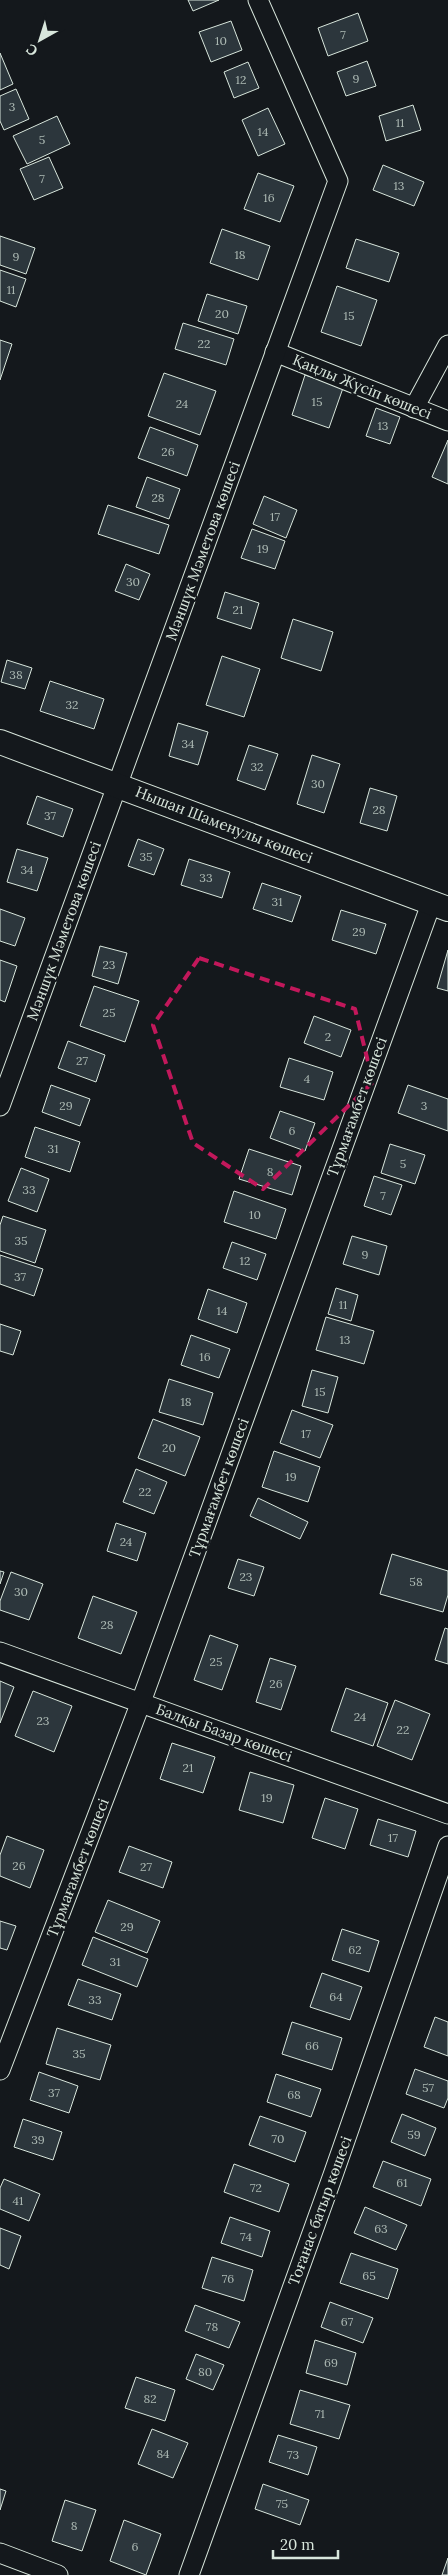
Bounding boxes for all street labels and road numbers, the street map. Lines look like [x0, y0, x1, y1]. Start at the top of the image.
street label: Қаңлы Жүсіп көшесі [290, 350, 434, 423]
street label: Мәншүк Мәметова көшесі [161, 459, 244, 643]
street label: Нышан Шаменулы көшесі [133, 782, 316, 867]
street label: Мәншүк Мәметова көшесі [22, 839, 105, 1023]
street label: Тұрмағамбет көшесі [322, 1034, 391, 1179]
street label: Тұрмағамбет көшесі [184, 1415, 253, 1560]
street label: Балқы Базар көшесі [153, 1699, 295, 1766]
street label: Тұрмағамбет көшесі [42, 1796, 113, 1940]
street label: Тоғанас батыр көшесі [284, 2133, 355, 2288]

